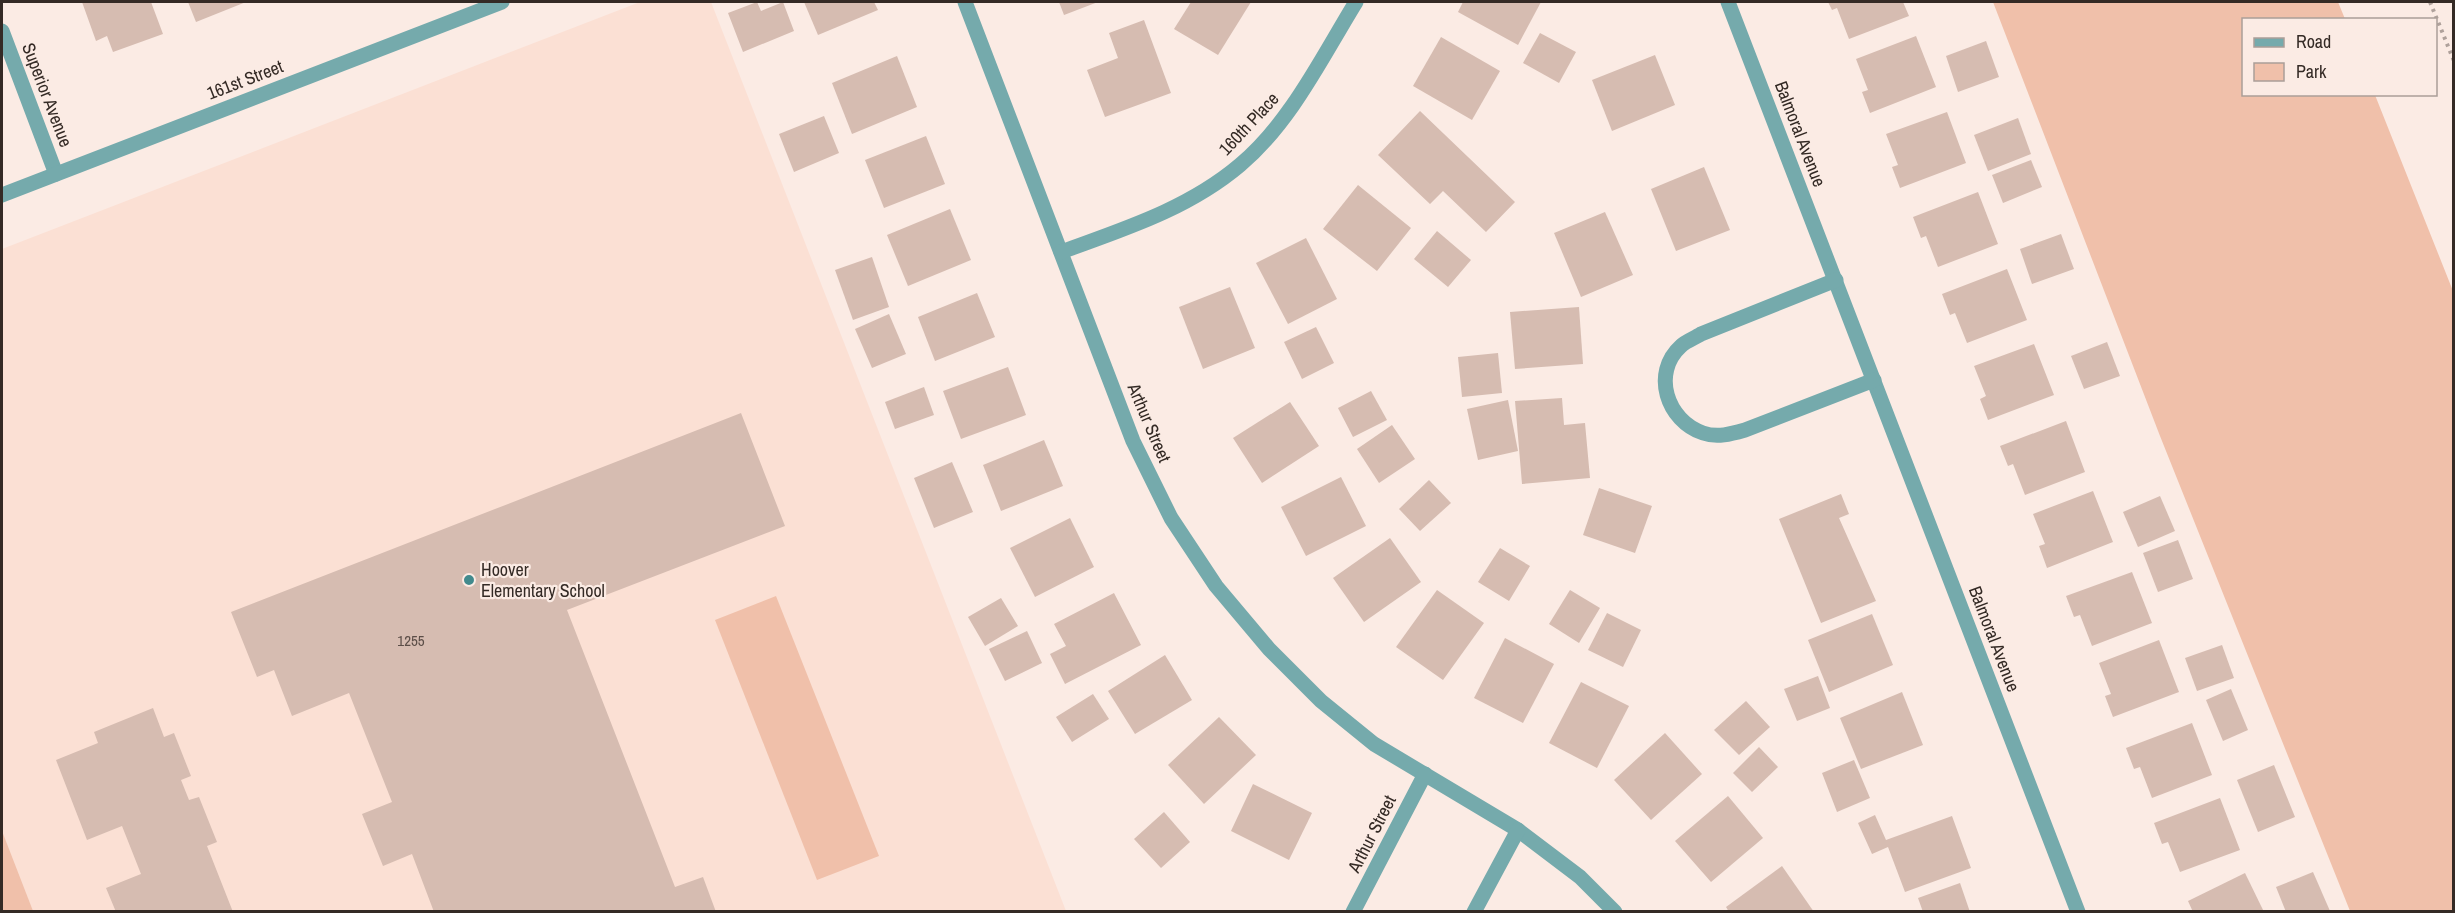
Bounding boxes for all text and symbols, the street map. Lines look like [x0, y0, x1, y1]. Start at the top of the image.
legend [2242, 18, 2437, 96]
text: Road [2296, 29, 2331, 54]
street label: Superior Avenue [16, 39, 79, 151]
street label: 161st Street [203, 54, 286, 105]
text: Park [2296, 59, 2327, 84]
street label: Balmoral Avenue [1769, 77, 1832, 190]
street label: 160th Place [1213, 87, 1284, 161]
street label: Arthur Street [1121, 378, 1177, 466]
place label: Hoover Elementary School [481, 557, 605, 603]
marker: Hoover Elementary School [462, 573, 476, 587]
street label: Balmoral Avenue [1963, 582, 2026, 695]
house number: 1255 [397, 630, 425, 651]
street label: Arthur Street [1341, 791, 1402, 878]

